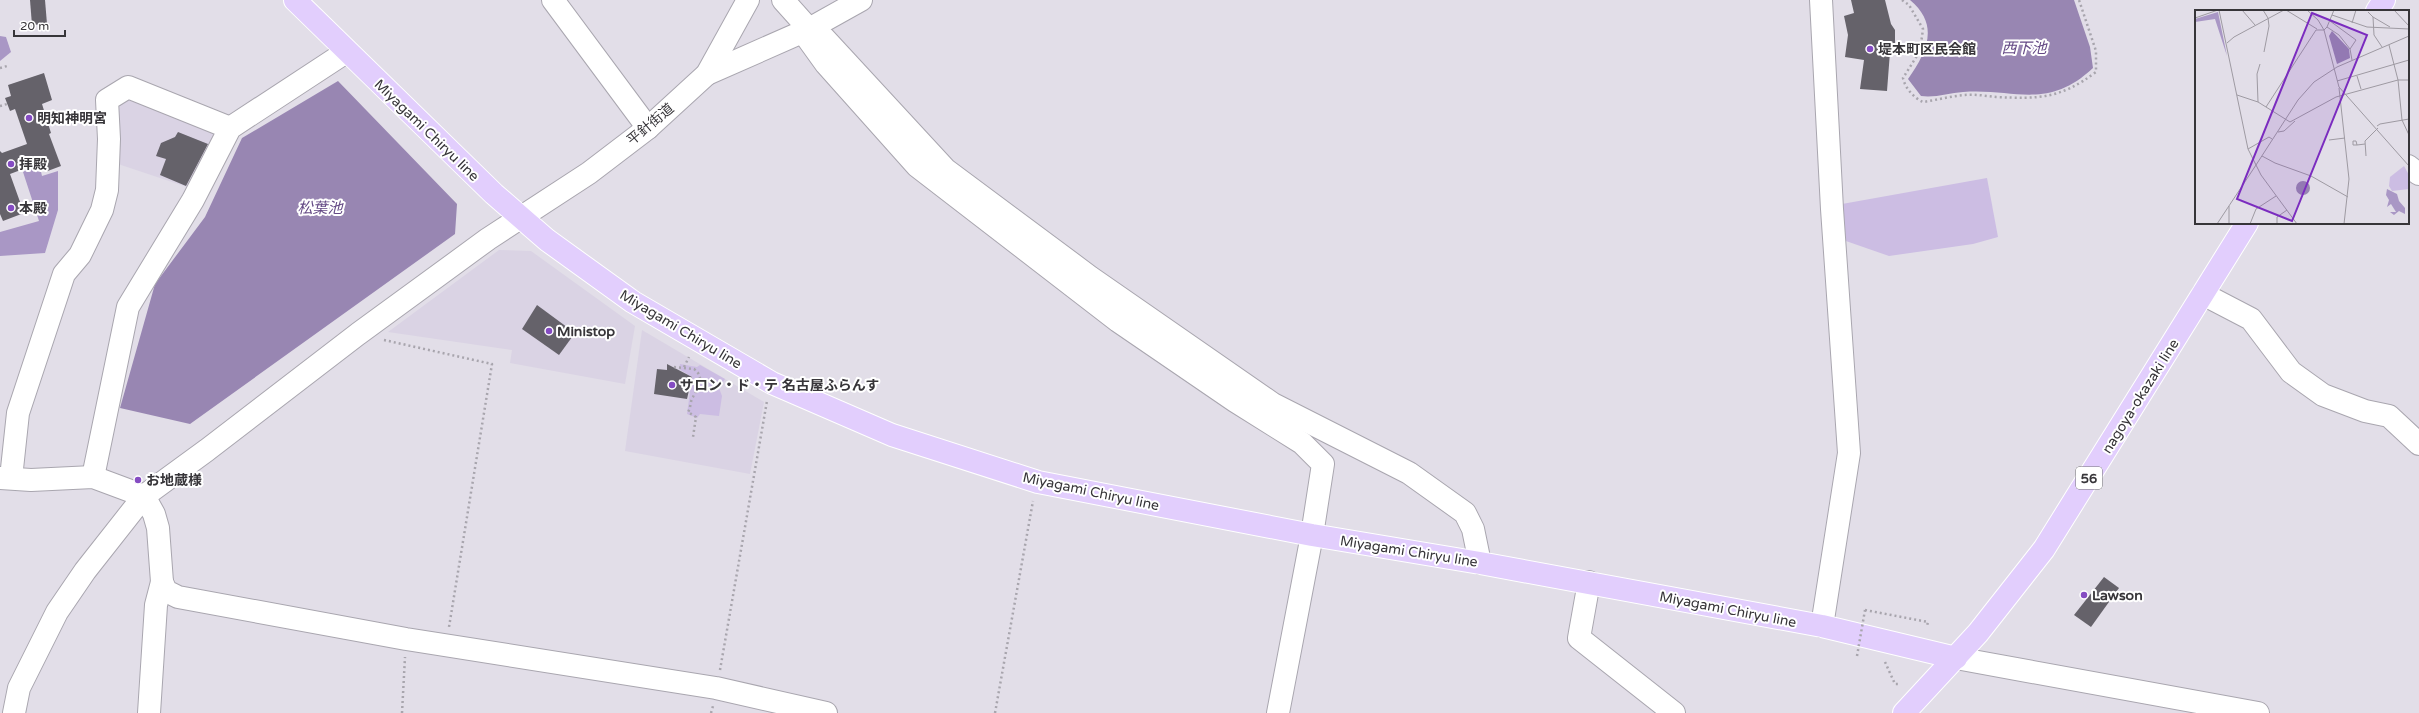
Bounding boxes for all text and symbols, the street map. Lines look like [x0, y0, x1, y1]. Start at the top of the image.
inset map [2195, 10, 2409, 224]
scale bar [14, 12, 65, 38]
text: 20 m [20, 19, 49, 33]
water label: 西下池 [2001, 39, 2048, 57]
place label: 堤本町区民会館 [1878, 41, 1976, 58]
marker: 堤本町区民会館 [1865, 44, 1875, 54]
street label: Miyagami Chiryu line [371, 76, 483, 185]
street label: 平針街道 [623, 100, 677, 149]
place label: 明知神明宮 [37, 110, 107, 127]
marker: 明知神明宮 [24, 113, 34, 123]
place label: 拝殿 [19, 156, 47, 173]
marker: 拝殿 [6, 159, 16, 169]
water label: 松葉池 [297, 199, 344, 217]
place label: 本殿 [19, 200, 47, 217]
marker: 本殿 [6, 203, 16, 213]
street label: Miyagami Chiryu line [617, 286, 745, 373]
place label: Ministop [557, 323, 615, 340]
marker: Ministop [544, 326, 554, 336]
street label: nagoya-okazaki line [2098, 336, 2183, 457]
place label: サロン・ド・テ 名古屋ふらんす [680, 377, 879, 394]
marker: サロン・ド・テ 名古屋ふらんす [667, 380, 677, 390]
road number: 56 [2076, 467, 2102, 489]
street label: Miyagami Chiryu line [1021, 469, 1161, 514]
place label: お地蔵様 [146, 472, 202, 489]
marker: お地蔵様 [133, 475, 143, 485]
street label: Miyagami Chiryu line [1339, 532, 1479, 571]
place label: Lawson [2092, 587, 2143, 604]
street label: Miyagami Chiryu line [1658, 588, 1798, 631]
marker: Lawson [2079, 590, 2089, 600]

